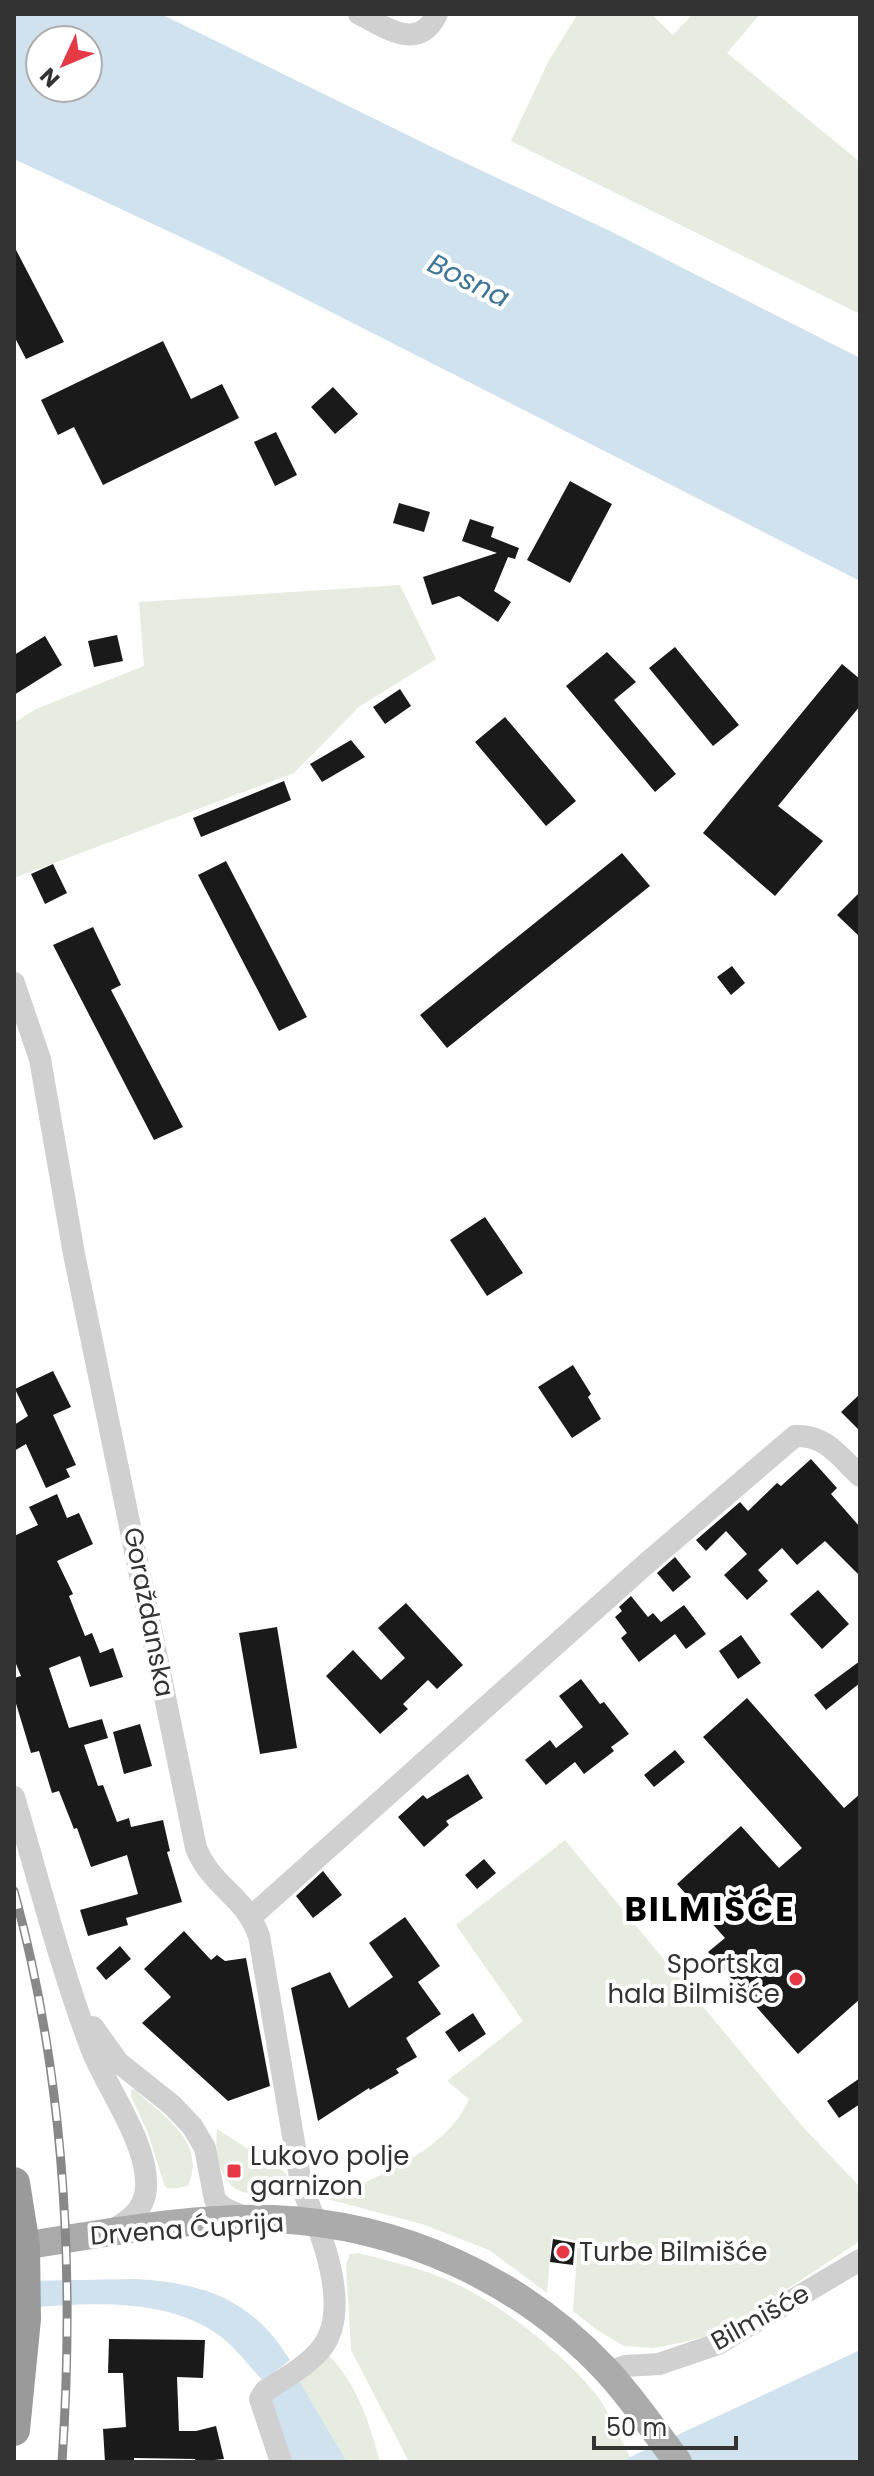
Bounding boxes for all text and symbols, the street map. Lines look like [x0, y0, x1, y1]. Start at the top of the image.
north arrow [24, 24, 104, 104]
text: N [33, 61, 67, 94]
water label: Bosna [421, 244, 516, 317]
street label: Goraždanska [115, 1524, 183, 1700]
district label: BILMIŠĆE [624, 1885, 796, 1933]
place label: Sportska hala Bilmišće [607, 1946, 780, 2012]
marker: Sportska hala Bilmišće [787, 1970, 805, 1988]
place label: Lukovo polje garnizon [250, 2138, 409, 2204]
marker: Lukovo polje garnizon [225, 2162, 243, 2180]
street label: Drvena Ćuprija [89, 2204, 285, 2254]
place label: Turbe Bilmišće [579, 2234, 767, 2270]
marker: Turbe Bilmišće [554, 2243, 572, 2261]
street label: Bilmišće [704, 2275, 816, 2359]
scale bar [594, 2400, 736, 2450]
text: 50 m [606, 2411, 667, 2444]

